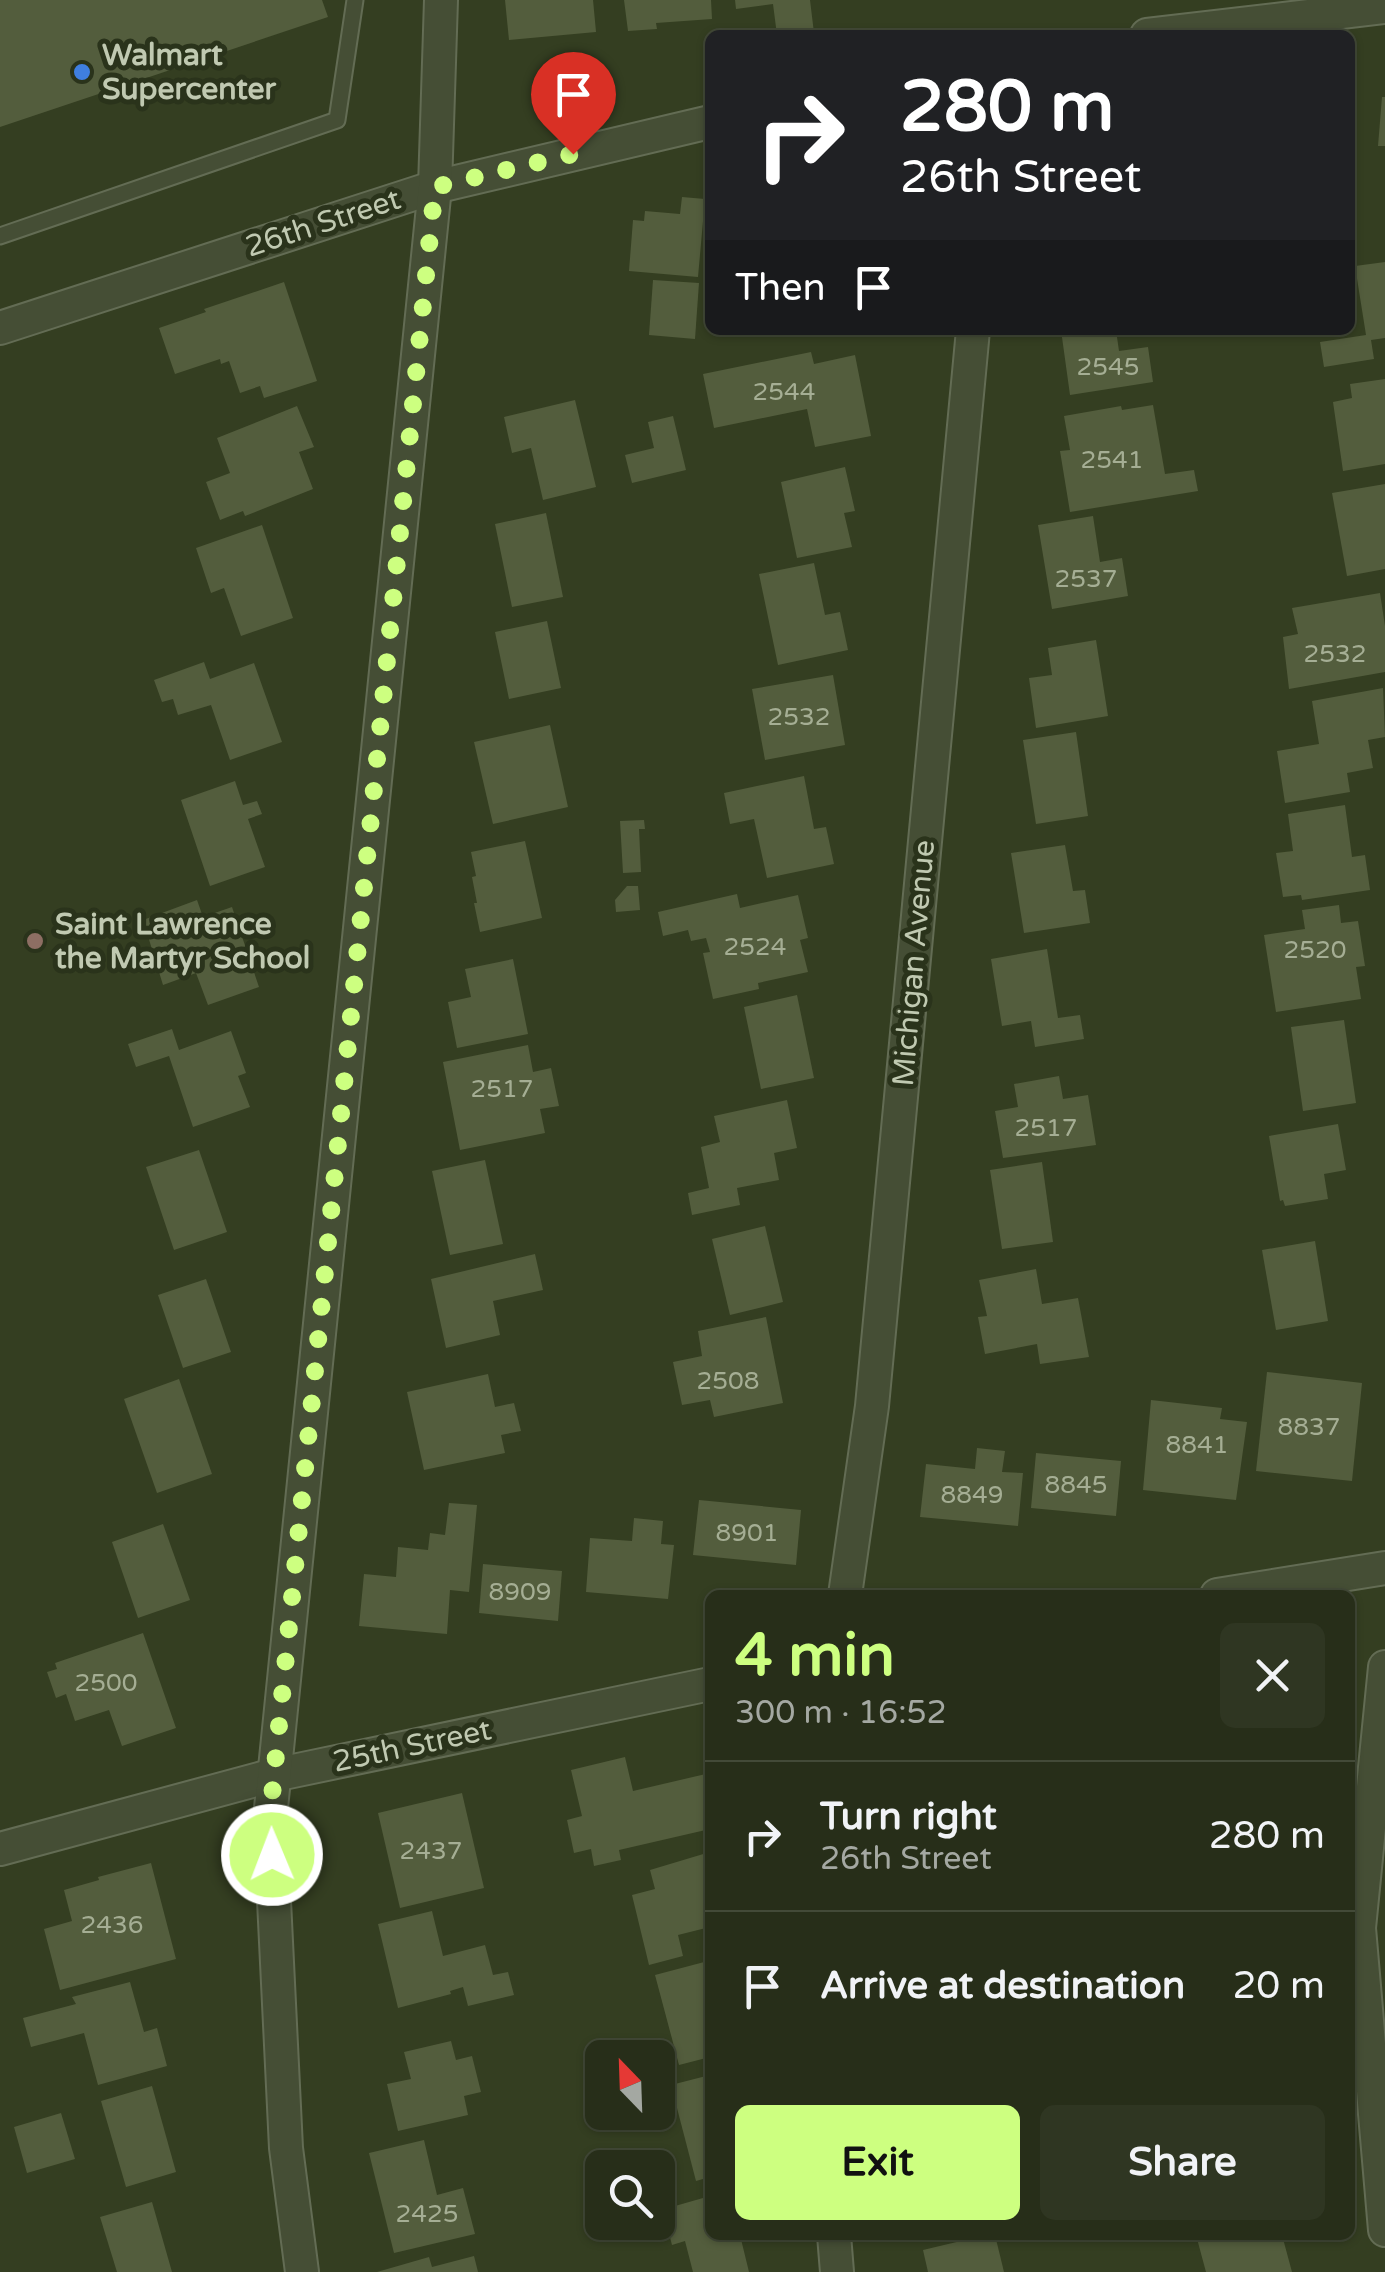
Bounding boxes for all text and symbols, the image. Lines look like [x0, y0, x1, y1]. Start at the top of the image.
place label: Walmart Supercenter [102, 37, 276, 108]
pin [531, 52, 616, 155]
marker: Walmart Supercenter [71, 61, 93, 83]
text: 280 m [900, 66, 1114, 150]
icon: arrive [546, 67, 601, 122]
icon: right [735, 70, 865, 200]
text: 26th Street [900, 151, 1141, 205]
street label: 26th Street [241, 181, 405, 265]
icon: arrive [846, 260, 901, 315]
text: Then [735, 265, 826, 311]
house number: 2545 [1077, 352, 1139, 382]
house number: 2544 [753, 377, 815, 407]
house number: 2541 [1081, 445, 1143, 475]
house number: 2537 [1055, 564, 1117, 594]
house number: 2532 [1304, 639, 1366, 669]
house number: 2532 [768, 702, 830, 732]
street label: Michigan Avenue [885, 838, 943, 1088]
place label: Saint Lawrence the Martyr School [55, 906, 310, 977]
marker: Saint Lawrence the Martyr School [24, 930, 46, 952]
house number: 2524 [724, 932, 786, 962]
house number: 2520 [1284, 935, 1346, 965]
house number: 2517 [471, 1074, 533, 1104]
house number: 2517 [1015, 1113, 1077, 1143]
house number: 2508 [697, 1366, 759, 1396]
house number: 8837 [1278, 1412, 1340, 1442]
house number: 8841 [1166, 1430, 1228, 1460]
house number: 8845 [1045, 1470, 1107, 1500]
house number: 8849 [941, 1480, 1003, 1510]
house number: 8901 [716, 1518, 778, 1548]
house number: 8909 [489, 1577, 551, 1607]
text: 4 min [735, 1620, 895, 1692]
button: close [1220, 1623, 1325, 1728]
house number: 2500 [75, 1668, 137, 1698]
text: 300 m · 16:52 [735, 1694, 947, 1732]
street label: 25th Street [329, 1711, 495, 1781]
text: Turn right [820, 1794, 997, 1840]
position arrow [220, 1803, 324, 1907]
icon: right [735, 1809, 790, 1864]
text: 280 m [1209, 1813, 1325, 1859]
house number: 2437 [400, 1836, 462, 1866]
text: 26th Street [820, 1840, 992, 1878]
house number: 2436 [81, 1910, 143, 1940]
icon: arrive [735, 1959, 790, 2014]
text: Arrive at destination [820, 1963, 1185, 2009]
text: 20 m [1233, 1963, 1325, 2009]
north arrow [585, 2040, 675, 2130]
map controls [585, 2040, 675, 2240]
button: Exit [735, 2105, 1020, 2220]
button: Share [1040, 2105, 1325, 2220]
button: search [585, 2150, 675, 2240]
house number: 2425 [396, 2199, 458, 2229]

